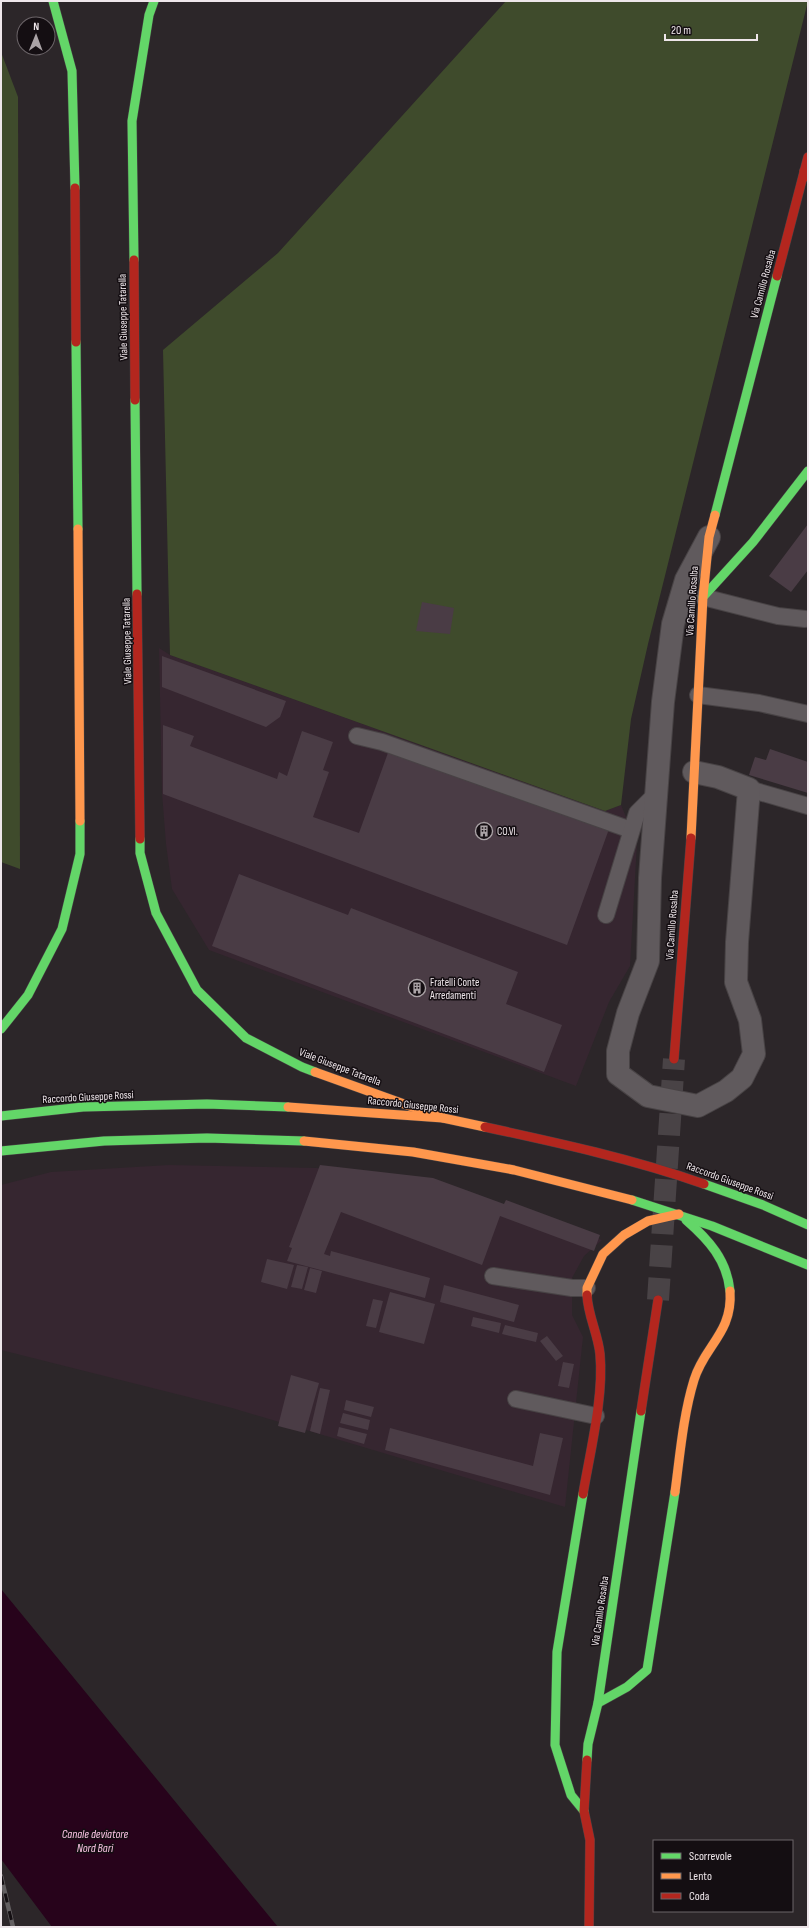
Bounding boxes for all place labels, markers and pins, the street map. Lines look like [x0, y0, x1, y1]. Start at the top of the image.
building icon: CO.VI. [474, 821, 494, 841]
place label: CO.VI. [497, 825, 518, 838]
place label: Fratelli Conte Arredamenti [429, 976, 479, 1002]
building icon: Fratelli Conte Arredamenti [407, 978, 427, 998]

